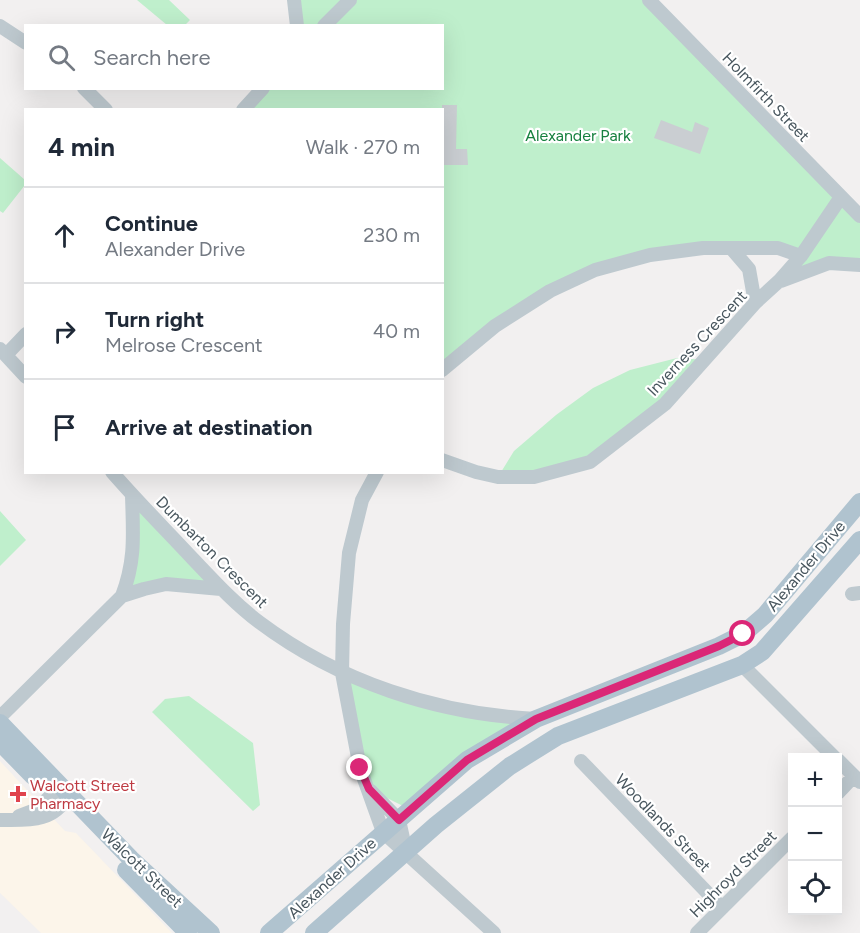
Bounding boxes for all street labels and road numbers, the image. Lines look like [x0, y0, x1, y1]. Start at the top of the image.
street label: Holmfirth Street [718, 48, 814, 146]
street label: Inverness Crescent [643, 286, 751, 400]
street label: Dumbarton Crescent [152, 492, 272, 612]
street label: Alexander Drive [763, 517, 849, 615]
street label: Woodlands Street [611, 770, 715, 876]
street label: Walcott Street [98, 825, 186, 911]
street label: Highroyd Street [686, 827, 780, 921]
street label: Alexander Drive [284, 833, 380, 923]

